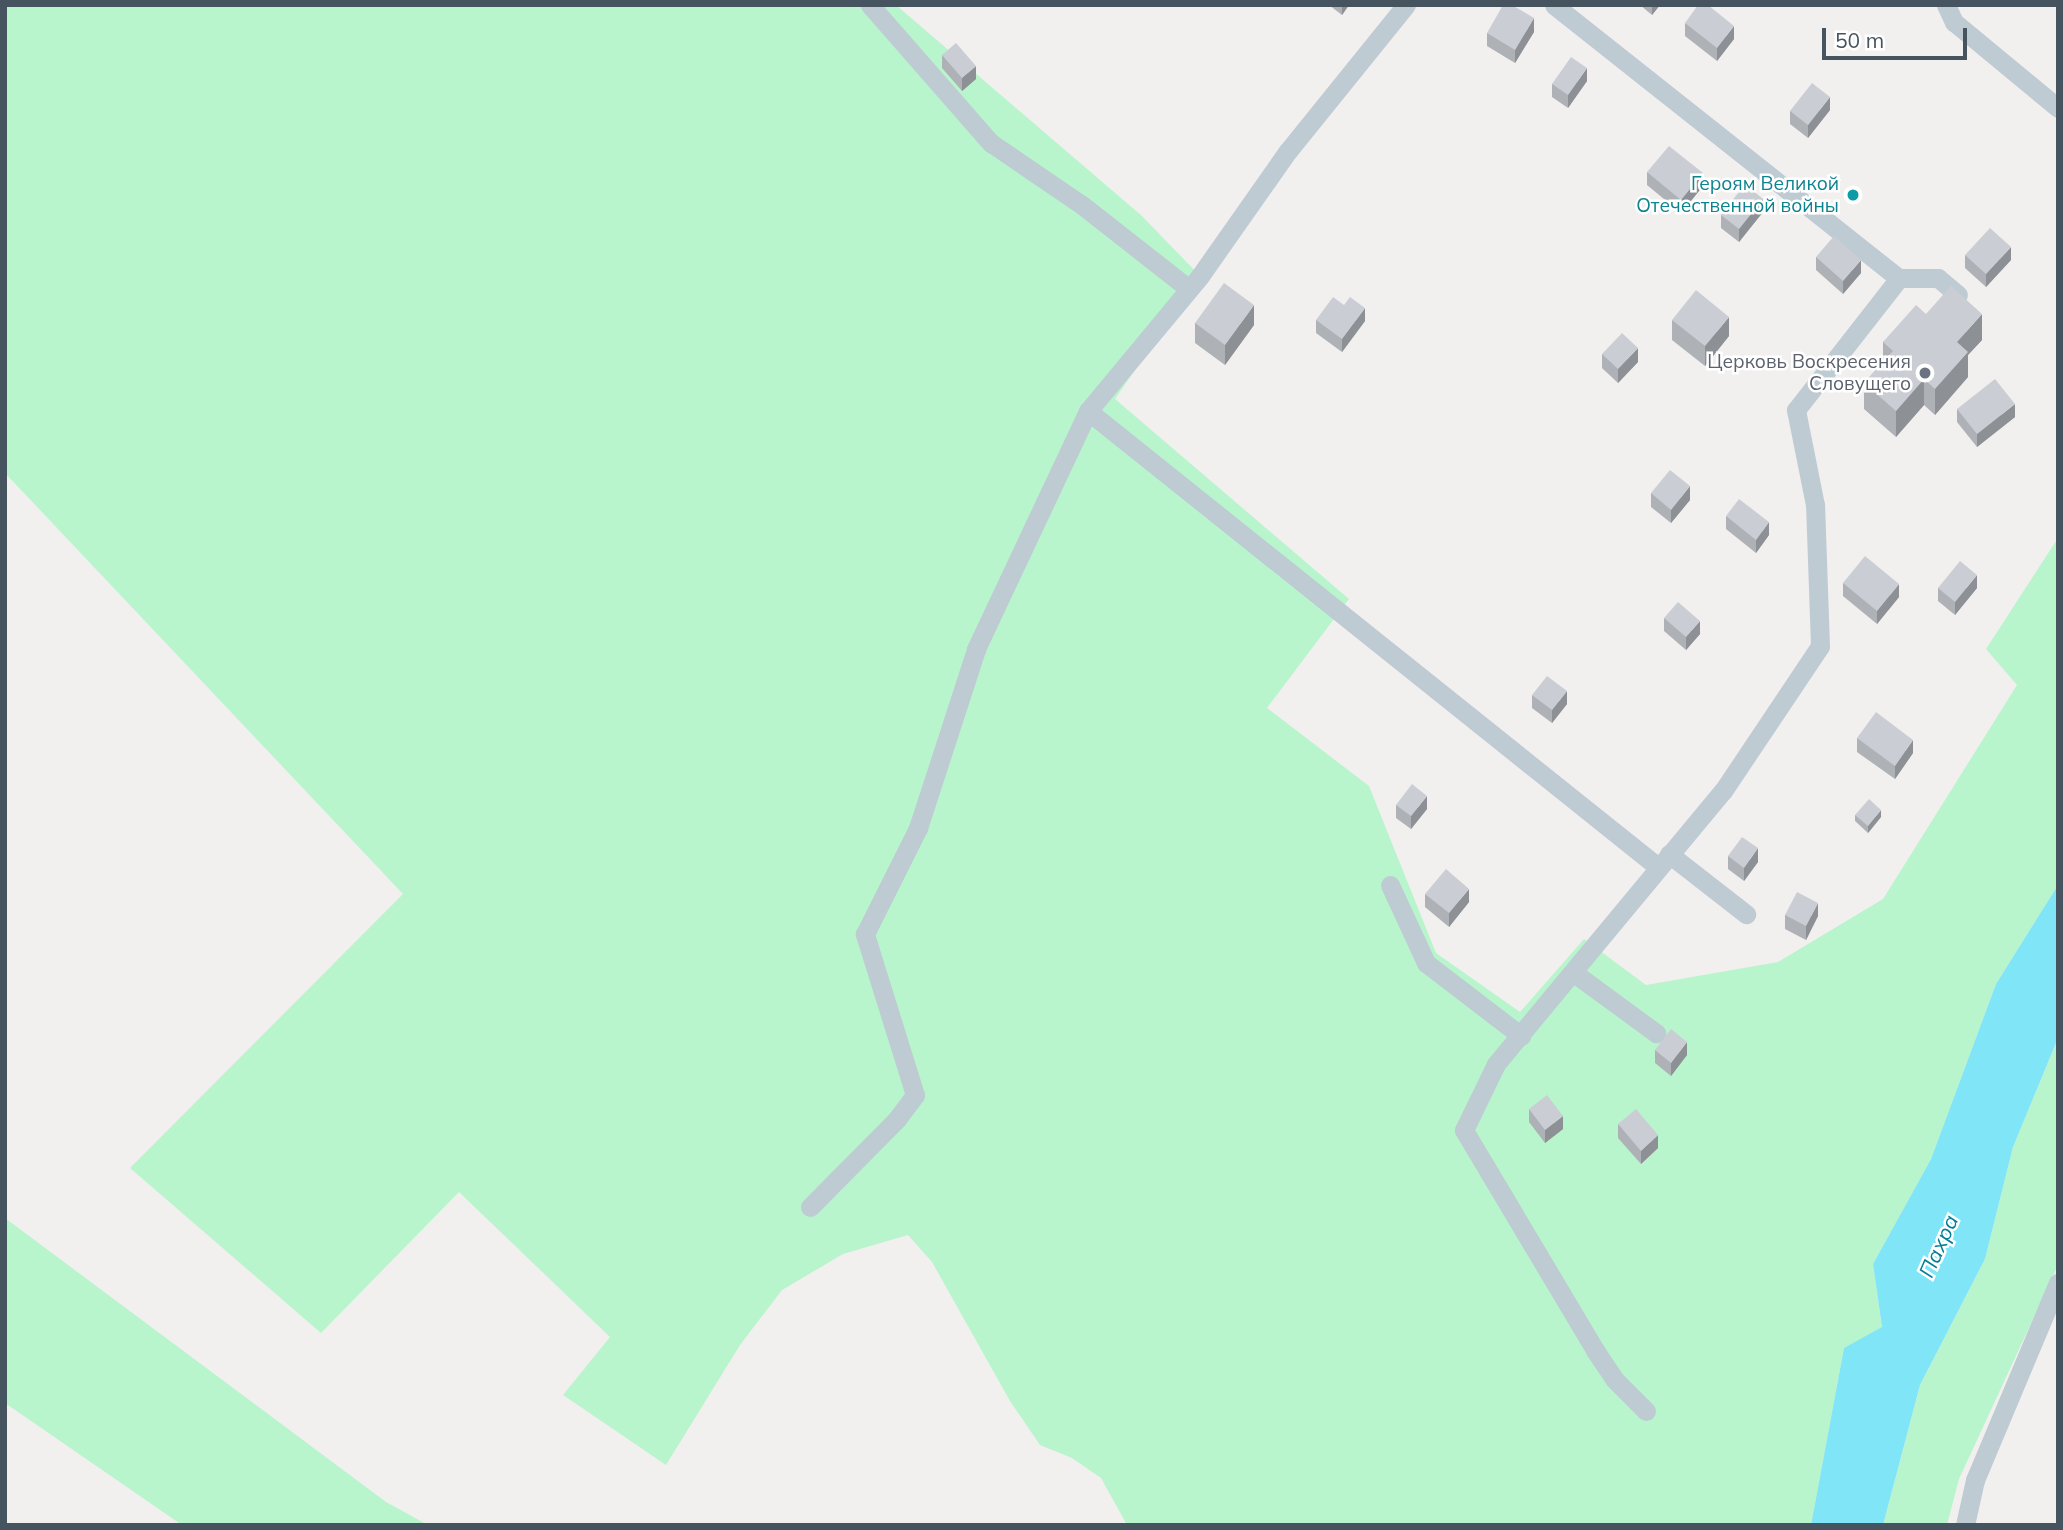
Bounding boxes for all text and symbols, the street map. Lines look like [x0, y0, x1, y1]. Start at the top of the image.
scale bar [1825, 14, 1970, 58]
text: 50 m [1835, 27, 1884, 53]
place label: Героям Великой Отечественной войны [1636, 173, 1839, 217]
marker: Героям Великой Отечественной войны [1845, 187, 1861, 203]
place label: Церковь Воскресения Словущего [1707, 351, 1911, 395]
marker: Церковь Воскресения Словущего [1917, 365, 1933, 381]
water label: Пахра [1913, 1211, 1963, 1281]

